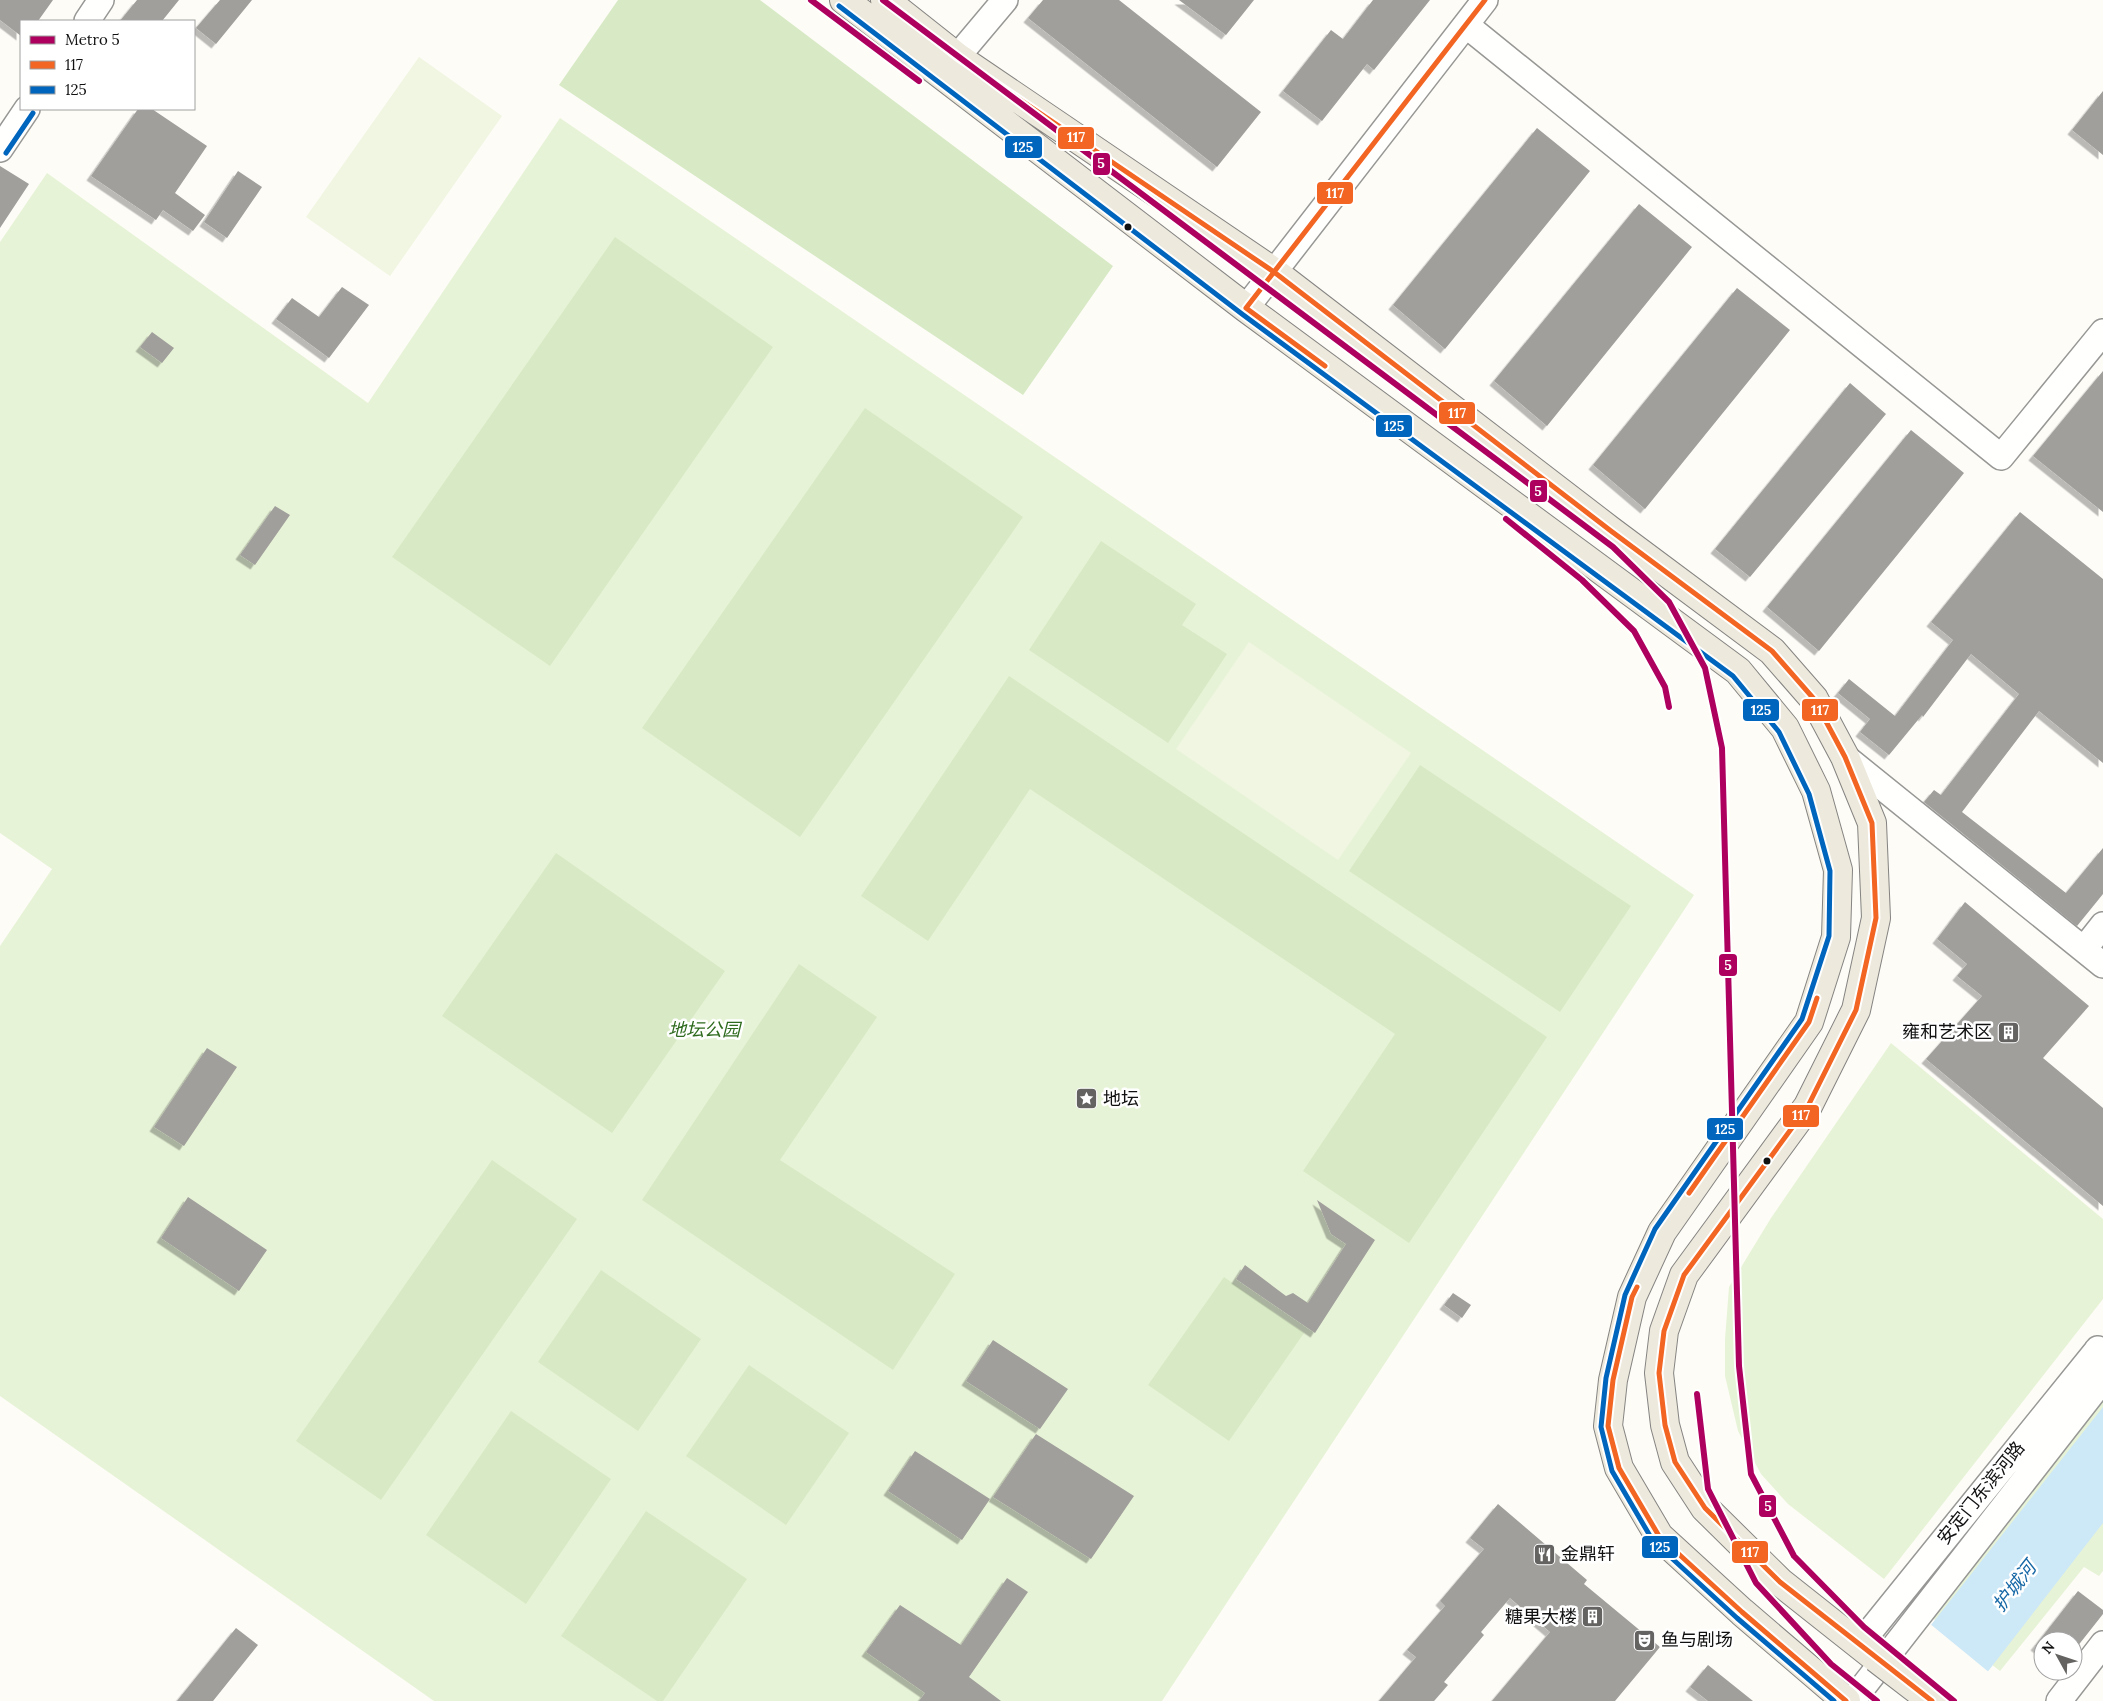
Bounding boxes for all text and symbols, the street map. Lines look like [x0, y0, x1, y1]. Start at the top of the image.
legend [20, 20, 195, 110]
text: Metro 5 [65, 30, 120, 49]
text: 117 [65, 55, 83, 74]
text: 125 [65, 80, 87, 99]
line badge: 117 [1057, 126, 1095, 150]
text: 117 [1067, 128, 1085, 146]
line badge: 125 [1004, 135, 1043, 159]
text: 125 [1013, 138, 1034, 156]
line badge: 5 [1092, 152, 1111, 176]
text: 5 [1097, 154, 1105, 172]
line badge: 117 [1316, 181, 1354, 205]
text: 117 [1326, 184, 1344, 202]
unlabelled marker [1123, 222, 1133, 232]
line badge: 117 [1438, 401, 1476, 425]
text: 117 [1448, 404, 1466, 422]
line badge: 125 [1375, 414, 1413, 438]
text: 125 [1384, 417, 1405, 435]
line badge: 5 [1529, 479, 1548, 503]
text: 5 [1534, 482, 1542, 500]
line badge: 125 [1742, 698, 1780, 722]
line badge: 117 [1801, 698, 1839, 722]
text: 125 [1751, 701, 1772, 719]
text: 117 [1811, 701, 1829, 719]
line badge: 5 [1718, 953, 1738, 977]
text: 5 [1724, 956, 1732, 974]
park label: 地坛公园 [668, 1018, 743, 1041]
place label: 雍和艺术区 [1902, 1020, 1992, 1043]
building icon: 雍和艺术区 [1996, 1020, 2020, 1044]
place icon: 地坛 [1075, 1087, 1099, 1111]
place label: 地坛 [1103, 1087, 1139, 1110]
line badge: 117 [1782, 1104, 1820, 1128]
text: 117 [1792, 1106, 1810, 1124]
line badge: 125 [1706, 1117, 1744, 1141]
text: 125 [1715, 1120, 1736, 1138]
unlabelled marker [1762, 1156, 1772, 1166]
street label: 安定门东滨河路 [1932, 1436, 2029, 1549]
line badge: 5 [1758, 1494, 1777, 1518]
text: 5 [1764, 1497, 1772, 1515]
line badge: 125 [1641, 1535, 1679, 1559]
text: 125 [1650, 1538, 1671, 1556]
line badge: 117 [1731, 1540, 1769, 1564]
restaurant icon: 金鼎轩 [1533, 1542, 1557, 1566]
place label: 金鼎轩 [1561, 1542, 1615, 1565]
text: 117 [1741, 1543, 1759, 1561]
water label: 护城河 [1987, 1553, 2043, 1616]
place label: 糖果大楼 [1505, 1605, 1577, 1628]
building icon: 糖果大楼 [1581, 1605, 1605, 1629]
theatre icon: 鱼与剧场 [1633, 1628, 1657, 1652]
place label: 鱼与剧场 [1661, 1628, 1733, 1651]
north arrow [2033, 1631, 2083, 1681]
text: N [2038, 1638, 2059, 1658]

